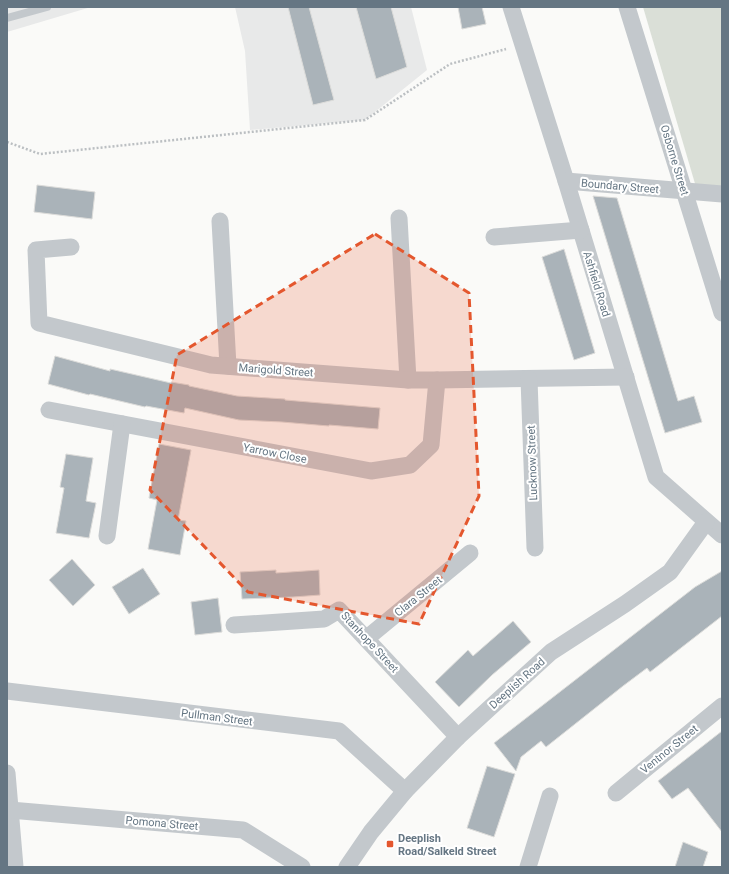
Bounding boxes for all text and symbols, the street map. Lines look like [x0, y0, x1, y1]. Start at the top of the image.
street label: Osborne Street [658, 123, 692, 197]
street label: Boundary Street [580, 177, 660, 196]
street label: Ashfield Road [580, 250, 613, 318]
street label: Marigold Street [238, 361, 314, 380]
street label: Lucknow Street [525, 425, 540, 501]
street label: Yarrow Close [242, 441, 308, 466]
street label: Clara Street [392, 573, 445, 619]
street label: Stanhope Street [338, 609, 401, 676]
street label: Deeplish Road [487, 655, 548, 712]
street label: Pullman Street [181, 707, 254, 728]
street label: Ventnor Street [638, 722, 701, 777]
street label: Pomona Street [125, 814, 199, 833]
place label: Deeplish Road/Salkeld Street [398, 832, 497, 858]
marker: Deeplish Road/Salkeld Street [385, 839, 395, 849]

